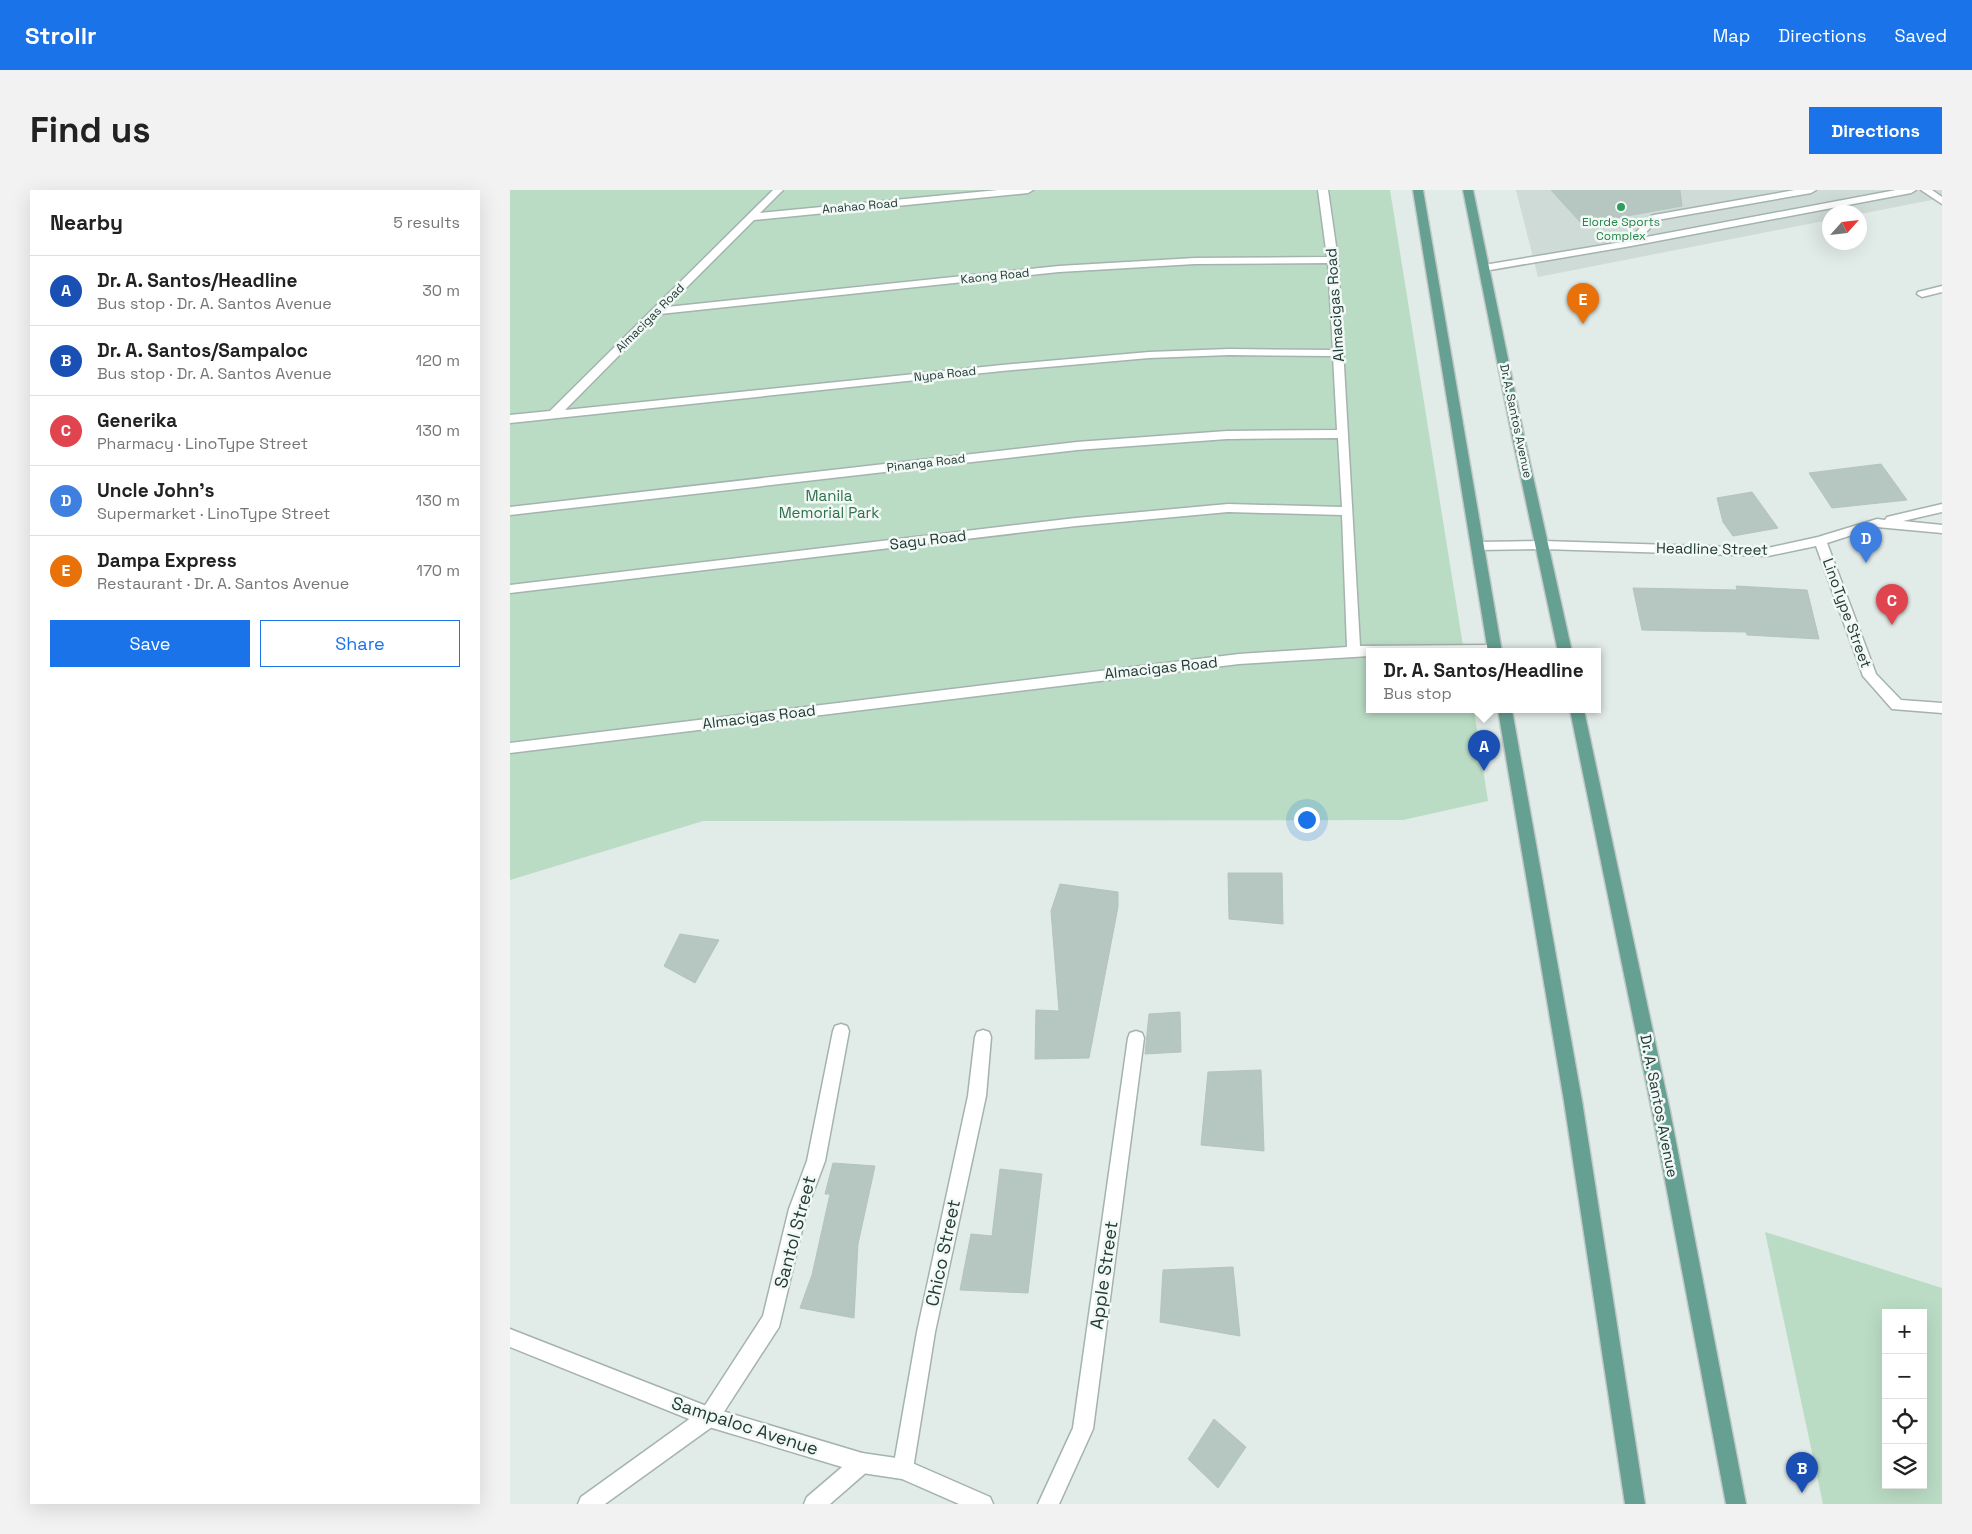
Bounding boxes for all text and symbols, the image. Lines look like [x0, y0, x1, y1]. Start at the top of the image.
text: Strollr [25, 20, 97, 51]
text: Map [1713, 24, 1750, 47]
text: Directions [1778, 24, 1867, 47]
text: Saved [1895, 24, 1947, 47]
button: Directions [1809, 107, 1942, 154]
text: Find us [30, 108, 151, 152]
street label: Anahao Road [822, 195, 898, 217]
marker: Elorde Sports Complex [1615, 201, 1627, 213]
north arrow [1822, 205, 1867, 250]
text: Nearby [50, 209, 123, 236]
text: 5 results [393, 212, 460, 233]
place label: Elorde Sports Complex [1582, 214, 1660, 244]
street label: Almacigas Road [1321, 248, 1348, 362]
street label: Kaong Road [960, 264, 1030, 288]
text: Dr. A. Santos/Headline [97, 268, 297, 293]
text: A [61, 280, 71, 301]
text: 30 m [422, 280, 460, 301]
street label: Almacigas Road [612, 280, 688, 356]
pin: E [1567, 283, 1599, 324]
text: Bus stop · Dr. A. Santos Avenue [97, 293, 332, 314]
text: Dr. A. Santos/Sampaloc [97, 338, 308, 363]
text: B [61, 350, 71, 371]
text: 120 m [416, 350, 460, 371]
street label: Dr. A. Santos Avenue [1496, 362, 1536, 480]
text: Bus stop · Dr. A. Santos Avenue [97, 363, 332, 384]
street label: Nypa Road [913, 363, 977, 385]
text: Generika [97, 408, 177, 433]
text: C [61, 420, 71, 441]
text: 130 m [416, 420, 460, 441]
text: Pharmacy · LinoType Street [97, 433, 308, 454]
street label: Pinanga Road [886, 450, 966, 476]
text: Uncle John's [97, 478, 214, 503]
park label: Manila Memorial Park [779, 486, 879, 522]
text: D [61, 490, 71, 511]
text: 130 m [416, 490, 460, 511]
text: Supermarket · LinoType Street [97, 503, 330, 524]
pin: D [1850, 522, 1882, 563]
street label: Sagu Road [889, 525, 967, 554]
street label: Headline Street [1656, 538, 1768, 559]
text: Dampa Express [97, 548, 237, 573]
street label: LinoType Street [1819, 555, 1876, 670]
text: E [62, 560, 70, 581]
text: 170 m [416, 560, 460, 581]
text: Restaurant · Dr. A. Santos Avenue [97, 573, 349, 594]
pin: C [1876, 584, 1908, 625]
button: Save [50, 620, 250, 667]
button: Share [260, 620, 460, 667]
popup [1366, 648, 1601, 713]
street label: Almacigas Road [1103, 652, 1219, 683]
text: Dr. A. Santos/Headline [1383, 658, 1584, 683]
text: Bus stop [1383, 683, 1452, 704]
street label: Almacigas Road [701, 700, 817, 733]
pin: A [1468, 730, 1500, 771]
your location [1294, 807, 1320, 833]
street label: Dr. A. Santos Avenue [1636, 1033, 1683, 1179]
street label: Santol Street [768, 1173, 821, 1291]
street label: Chico Street [920, 1197, 965, 1308]
street label: Apple Street [1085, 1219, 1122, 1331]
map controls [1882, 1309, 1927, 1489]
button: + [1882, 1309, 1927, 1354]
button: − [1882, 1354, 1927, 1399]
street label: Sampaloc Avenue [669, 1391, 821, 1460]
button: locate [1882, 1399, 1927, 1444]
button: layers [1882, 1444, 1927, 1489]
pin: B [1786, 1452, 1818, 1493]

